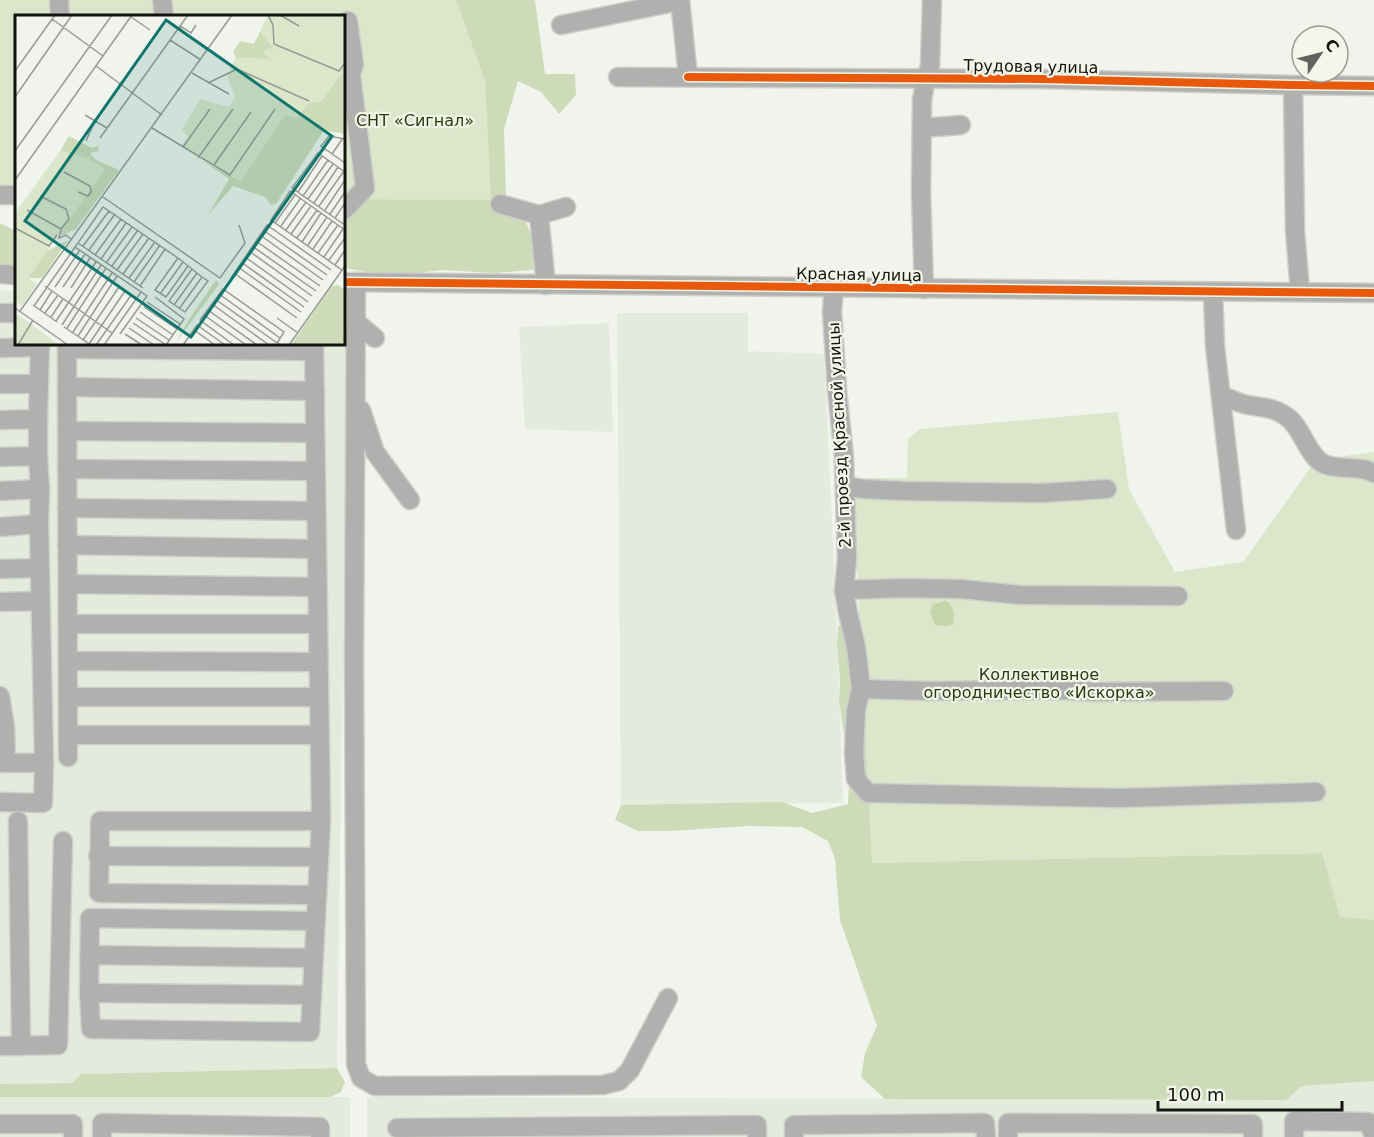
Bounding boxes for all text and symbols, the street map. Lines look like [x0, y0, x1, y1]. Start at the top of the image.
inset map [15, 15, 345, 345]
north arrow [1290, 24, 1350, 84]
text: С [1321, 35, 1343, 56]
street label: Трудовая улица [962, 56, 1099, 77]
park label: СНТ «Сигнал» [356, 111, 474, 130]
street label: Красная улица [796, 264, 922, 285]
street label: 2-й проезд Красной улицы [824, 322, 855, 548]
park label: Коллективное огородничество «Искорка» [924, 665, 1155, 702]
scale bar [1158, 1074, 1342, 1112]
text: 100 m [1167, 1084, 1225, 1105]

